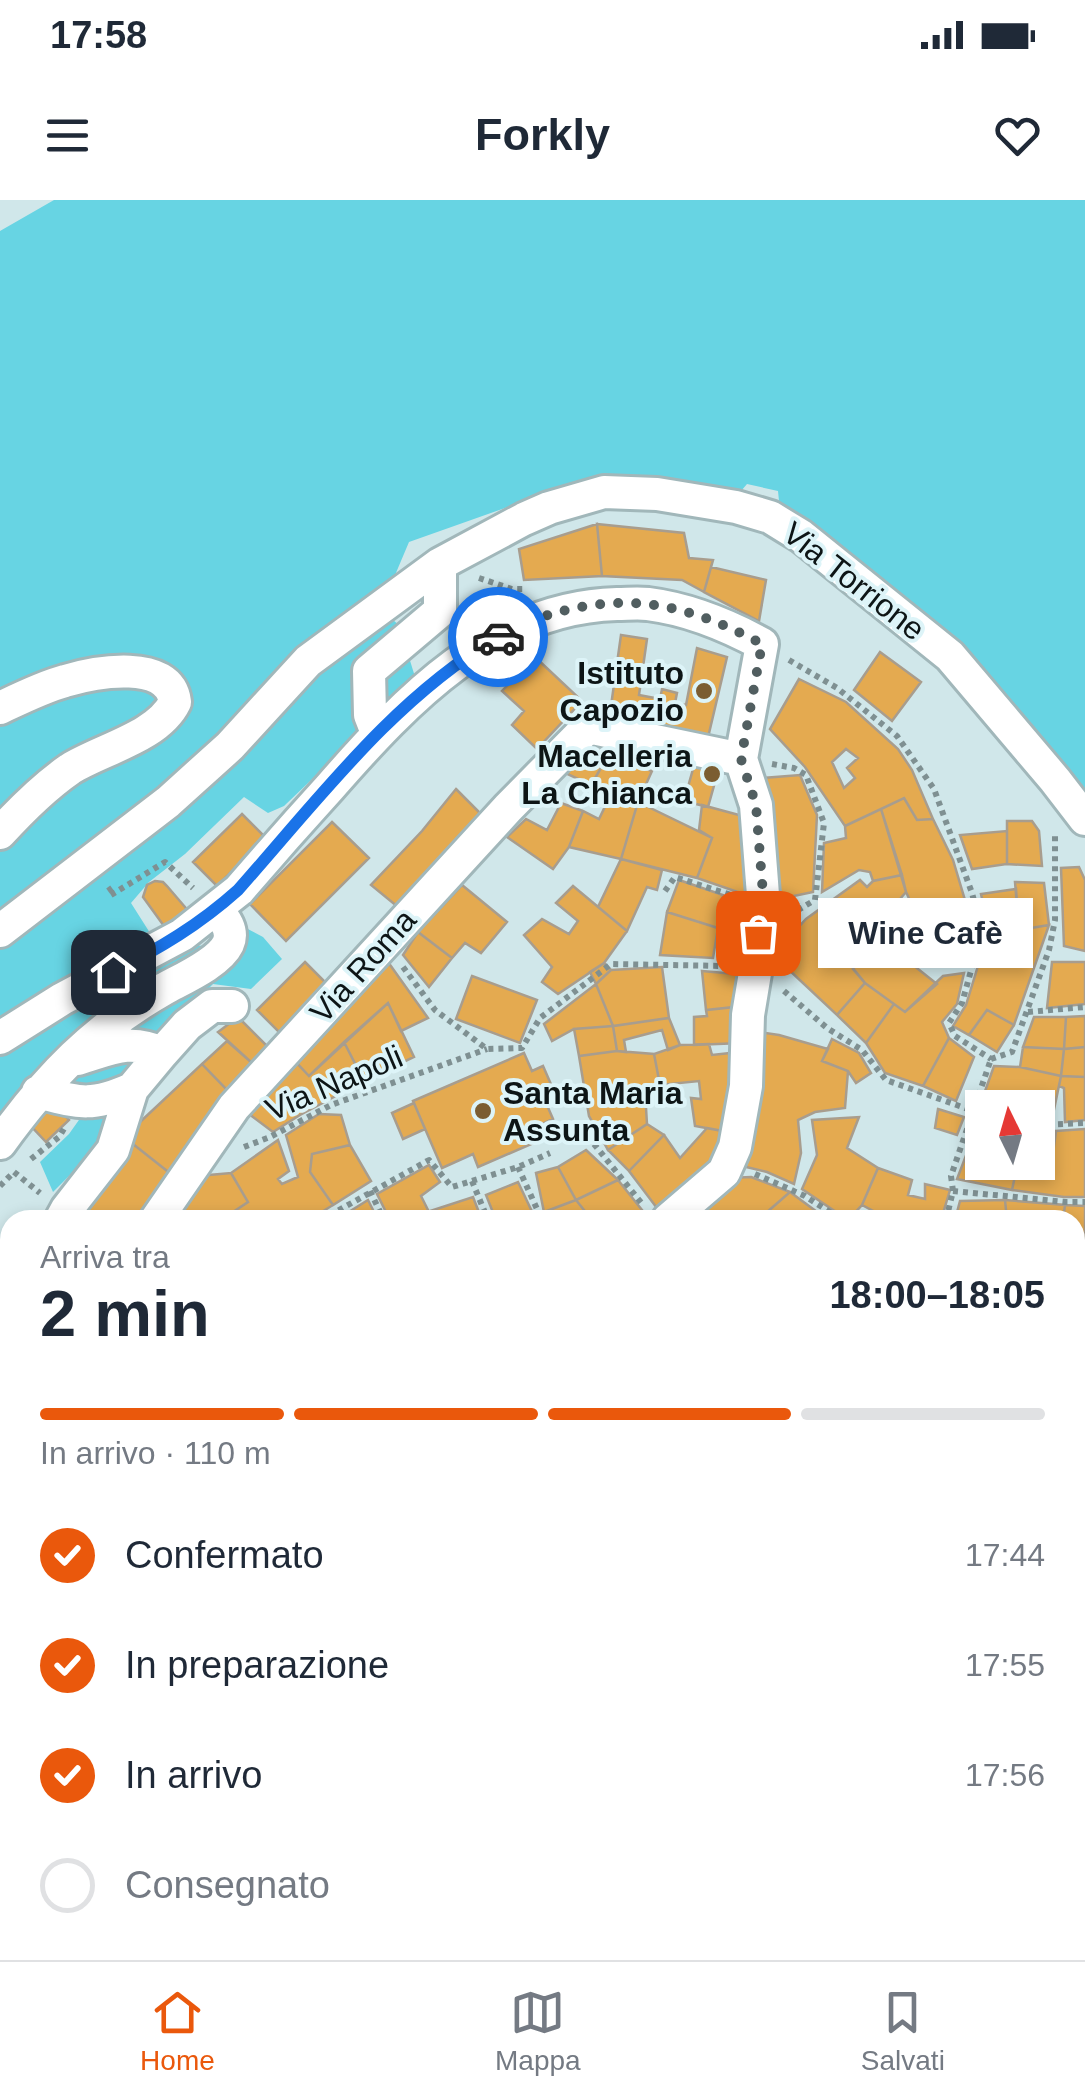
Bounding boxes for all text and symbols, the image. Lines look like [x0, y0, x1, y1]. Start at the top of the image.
text: 17:58 [50, 14, 147, 56]
icon: menu [40, 108, 95, 163]
icon: heart [990, 108, 1045, 163]
text: Forkly [475, 109, 610, 160]
street label: Via Torrione [776, 515, 932, 647]
courier [448, 587, 548, 687]
icon: car [471, 610, 526, 665]
place label: Istituto Capozio [560, 655, 684, 728]
marker: Istituto Capozio [693, 680, 715, 702]
place label: Macelleria La Chianca [521, 738, 692, 811]
marker: Macelleria La Chianca [701, 763, 723, 785]
pin [716, 891, 801, 976]
callout: Wine Cafè [818, 898, 1033, 968]
street label: Via Roma [303, 902, 423, 1030]
icon: bag [731, 906, 786, 961]
text: Wine Cafè [848, 915, 1003, 951]
pin [71, 930, 156, 1015]
icon: home [86, 945, 141, 1000]
street label: Via Napoli [260, 1038, 408, 1128]
place label: Santa Maria Assunta [503, 1075, 683, 1148]
north arrow [965, 1090, 1055, 1180]
map controls [965, 1090, 1055, 1180]
marker: Santa Maria Assunta [472, 1100, 494, 1122]
text: Arriva tra [40, 1239, 170, 1275]
text: 18:00–18:05 [829, 1274, 1045, 1316]
text: 2 min [40, 1277, 210, 1350]
text: In arrivo · 110 m [40, 1435, 271, 1471]
icon: check [40, 1528, 95, 1583]
text: Confermato [125, 1534, 324, 1576]
text: 17:44 [965, 1537, 1045, 1573]
icon: check [40, 1638, 95, 1693]
text: In preparazione [125, 1644, 389, 1686]
text: 17:55 [965, 1647, 1045, 1683]
icon: check [40, 1748, 95, 1803]
text: In arrivo [125, 1754, 262, 1796]
text: 17:56 [965, 1757, 1045, 1793]
text: Consegnato [125, 1864, 330, 1906]
tab: Home [140, 1985, 215, 2077]
tab: Mappa [495, 1985, 581, 2077]
tab: Salvati [861, 1985, 945, 2077]

